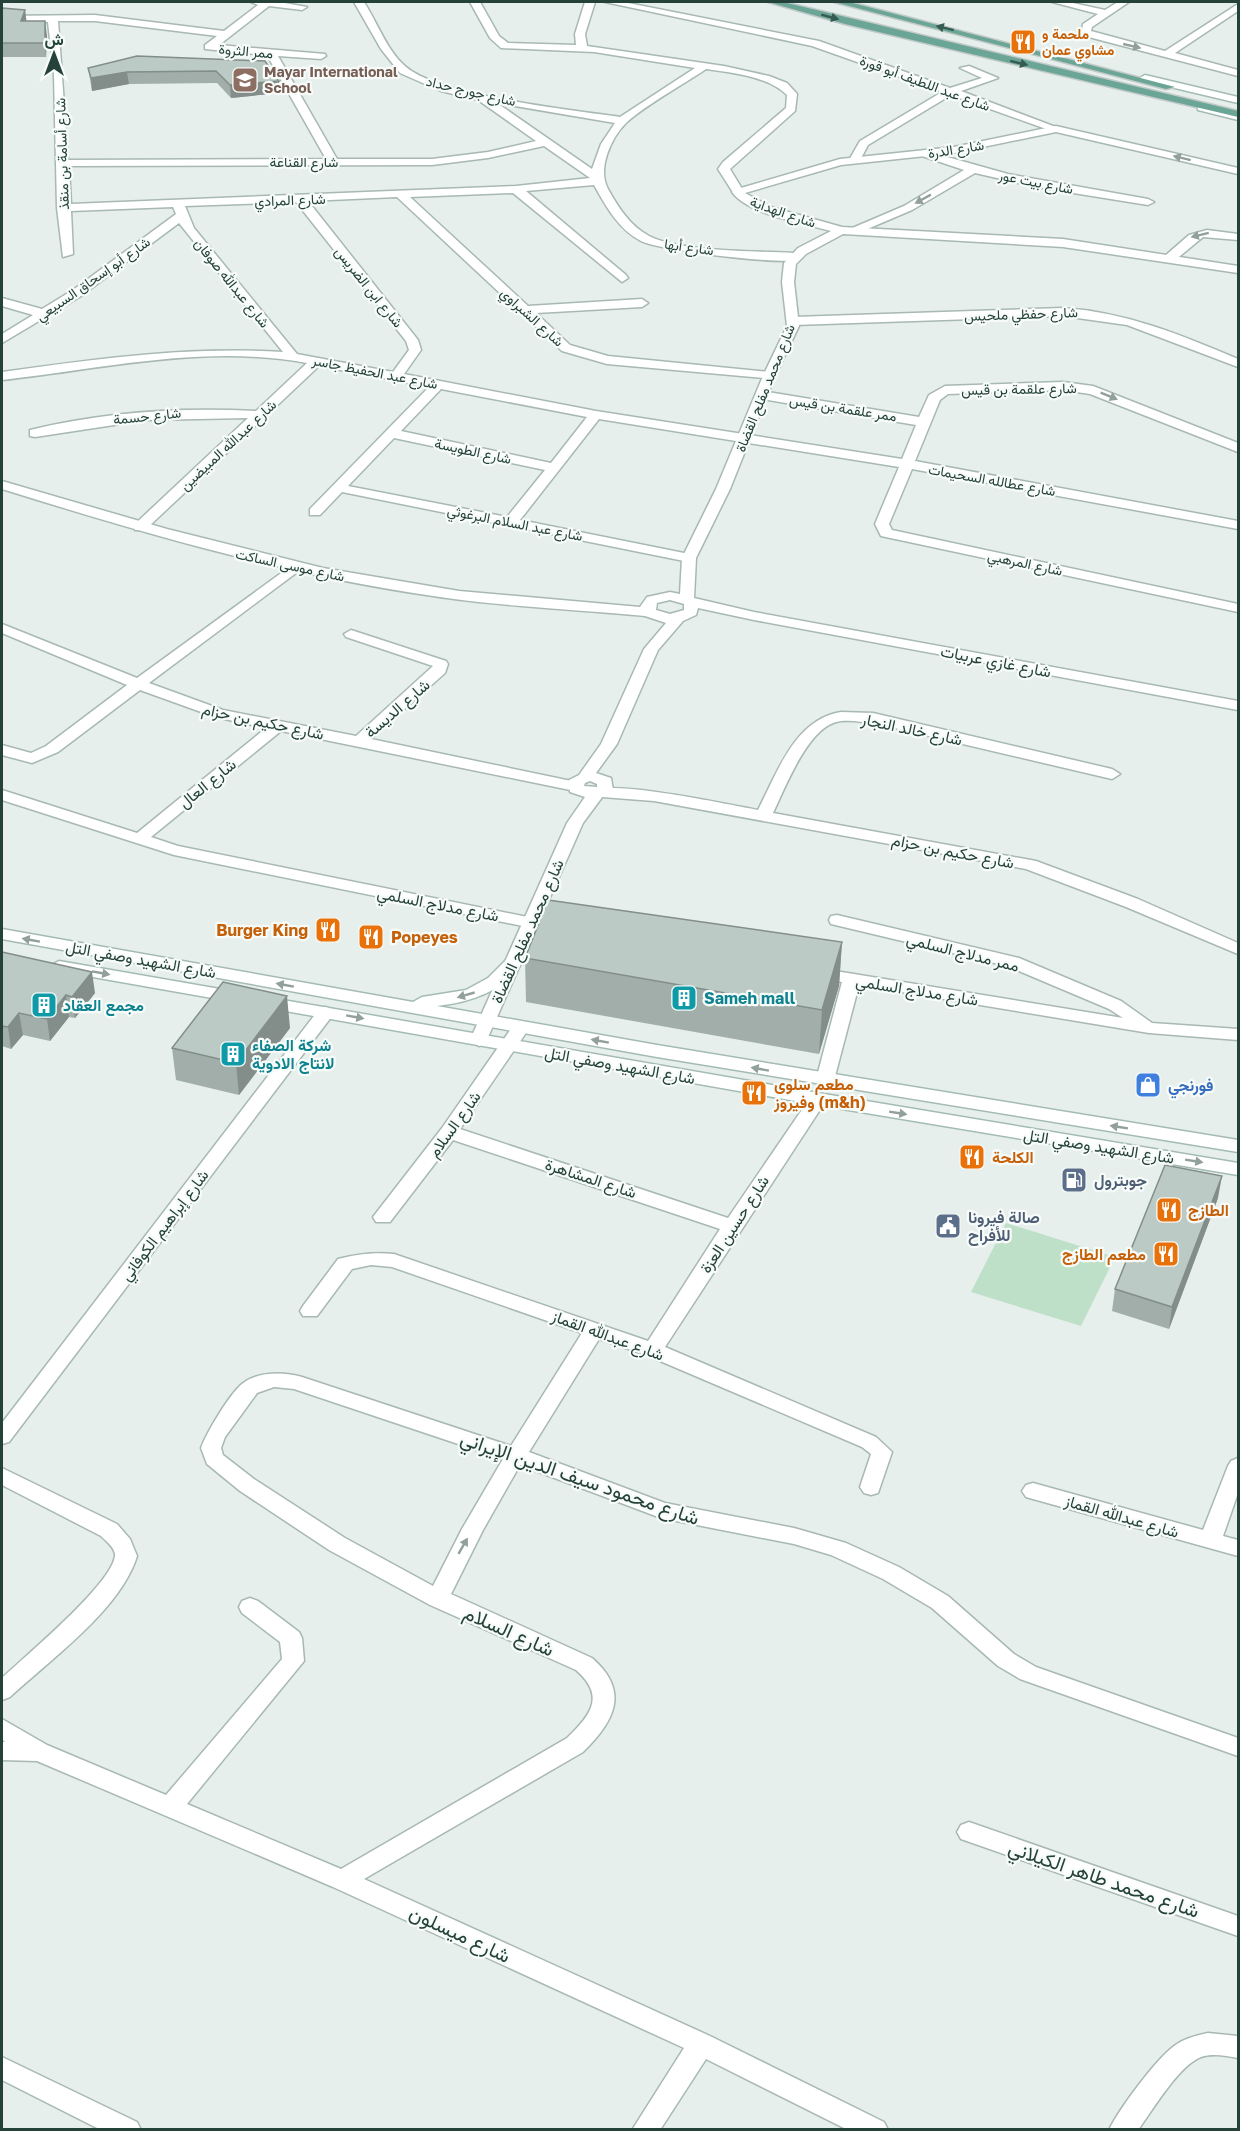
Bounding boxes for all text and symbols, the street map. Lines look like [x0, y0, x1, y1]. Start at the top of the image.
one-way arrow [821, 13, 839, 22]
one-way arrow [936, 23, 954, 33]
north arrow [24, 24, 84, 84]
place label: ملحمة و مشاوي عمان [1042, 25, 1115, 62]
restaurant icon: ملحمة و مشاوي عمان [1008, 27, 1038, 57]
text: ش [44, 29, 64, 49]
street label: ممر الثروة [218, 40, 274, 62]
one-way arrow [1123, 42, 1142, 52]
street label: شارع عبد اللطيف أبو قورة [857, 51, 993, 117]
one-way arrow [1010, 59, 1028, 69]
place label: Mayar International School [264, 63, 398, 96]
school or university icon: Mayar International School [230, 65, 260, 95]
street label: شارع جورج حداد [424, 72, 518, 112]
street label: شارع أسامة بن منقذ [51, 98, 75, 210]
street label: شارع الدرة [927, 136, 986, 164]
one-way arrow [1172, 152, 1191, 162]
street label: شارع القناعة [270, 153, 338, 173]
street label: شارع بيت عور [996, 166, 1075, 200]
street label: شارع المرادي [254, 190, 326, 213]
street label: شارع الهداية [747, 192, 818, 234]
one-way arrow [914, 194, 931, 204]
one-way arrow [1191, 230, 1209, 240]
street label: شارع أبو إسحاق السبيعي [32, 233, 155, 328]
street label: شارع عبدالله صوفان [189, 235, 274, 333]
street label: شارع أبها [663, 235, 715, 261]
street label: شارع ابن الضريس [329, 243, 407, 332]
street label: شارع الشبراوي [494, 284, 568, 352]
street label: شارع حفظي ملحيس [964, 303, 1078, 328]
street label: شارع محمد مفلح القضاة [731, 322, 801, 455]
street label: شارع عبد الحفيظ جاسر [309, 351, 439, 395]
street label: شارع علقمة بن قيس [961, 379, 1077, 401]
street label: ممر علقمة بن قيس [788, 391, 898, 425]
one-way arrow [1101, 391, 1119, 401]
street label: شارع عبدالله المبيضين [176, 396, 281, 496]
street label: شارع حسمة [112, 403, 182, 431]
street label: شارع الطويسة [433, 434, 513, 470]
street label: شارع عطالله السحيمات [927, 460, 1057, 502]
street label: شارع عبد السلام البرغوثي [445, 501, 584, 548]
street label: شارع موسى الساكت [233, 545, 346, 587]
street label: شارع المرهبي [985, 546, 1064, 583]
street label: شارع غازي عربيات [938, 640, 1053, 685]
street label: شارع الديسة [360, 674, 435, 743]
street label: شارع حكيم بن حزام [200, 698, 326, 746]
street label: شارع خالد النجار [858, 708, 964, 751]
street label: شارع العال [174, 754, 241, 814]
street label: شارع حكيم بن حزام [890, 829, 1016, 875]
street label: شارع محمد مفلح القضاة [486, 856, 570, 1007]
street label: شارع مدلاج السلمي [375, 882, 501, 930]
restaurant icon: Burger King [313, 915, 343, 945]
place label: Burger King [216, 920, 308, 940]
restaurant icon: Popeyes [356, 922, 386, 952]
place label: Popeyes [391, 927, 458, 947]
street label: ممر مدلاج السلمي [904, 928, 1021, 980]
one-way arrow [22, 935, 41, 944]
street label: شارع الشهيد وصفي التل [64, 936, 218, 986]
one-way arrow [91, 968, 110, 977]
street label: شارع مدلاج السلمي [854, 970, 980, 1014]
one-way arrow [276, 980, 295, 989]
building icon: Sameh mall [669, 983, 699, 1013]
place label: Sameh mall [704, 988, 796, 1008]
building icon: مجمع العقاد [29, 990, 59, 1020]
one-way arrow [457, 991, 475, 1001]
place label: مجمع العقاد [63, 995, 144, 1017]
one-way arrow [345, 1013, 364, 1022]
place label: شركة الصفاء لانتاج الادوية [252, 1035, 334, 1074]
one-way arrow [590, 1036, 609, 1045]
building icon: شركة الصفاء لانتاج الادوية [218, 1039, 248, 1069]
street label: شارع الشهيد وصفي التل [543, 1042, 697, 1092]
one-way arrow [751, 1064, 770, 1073]
shop icon: فورنجي [1133, 1070, 1163, 1100]
place label: مطعم سلوى وفيروز (m&h) [773, 1074, 866, 1113]
place label: فورنجي [1168, 1075, 1214, 1099]
restaurant icon: مطعم سلوى وفيروز (m&h) [739, 1078, 769, 1108]
street label: شارع السلام [423, 1087, 486, 1162]
one-way arrow [889, 1108, 908, 1117]
one-way arrow [1109, 1122, 1128, 1131]
street label: شارع الشهيد وصفي التل [1022, 1124, 1176, 1172]
restaurant icon: الكلحة [957, 1142, 987, 1172]
place label: الكلحة [992, 1147, 1034, 1167]
street label: شارع المشاهرة [542, 1154, 639, 1204]
one-way arrow [1185, 1157, 1204, 1166]
street label: شارع إبراهيم الكوفاني [116, 1165, 216, 1287]
fuel station icon: جوبترول [1059, 1165, 1089, 1195]
place label: جوبترول [1094, 1170, 1147, 1191]
street label: شارع حسين العزة [695, 1172, 775, 1278]
restaurant icon: الطازج [1154, 1195, 1184, 1225]
place label: الطازج [1188, 1200, 1229, 1221]
place label: صالة فيرونا للأفراح [968, 1207, 1040, 1246]
public building icon: صالة فيرونا للأفراح [933, 1211, 963, 1241]
restaurant icon: مطعم الطازج [1151, 1239, 1181, 1269]
place label: مطعم الطازج [1062, 1244, 1146, 1265]
street label: شارع عبدالله القماز [548, 1305, 667, 1366]
street label: شارع محمود سيف الدين الإيراني [456, 1425, 703, 1535]
street label: شارع عبدالله القماز [1061, 1490, 1181, 1544]
one-way arrow [458, 1537, 468, 1554]
street label: شارع السلام [459, 1600, 558, 1663]
street label: شارع محمد طاهر الكيلاني [1004, 1834, 1203, 1928]
street label: شارع ميسلون [405, 1899, 515, 1970]

